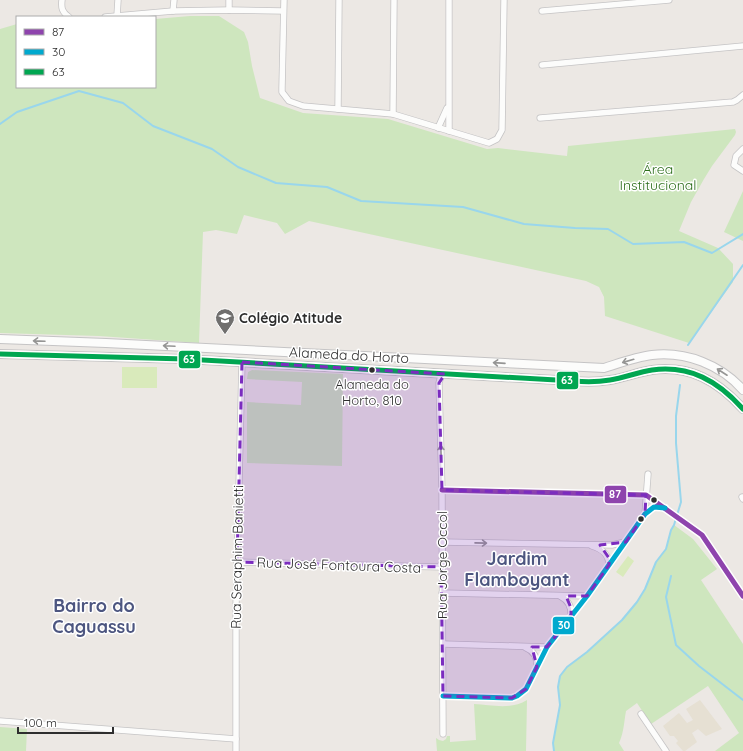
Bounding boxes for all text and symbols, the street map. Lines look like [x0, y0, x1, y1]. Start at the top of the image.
legend [16, 16, 156, 88]
text: 87 [52, 24, 64, 39]
text: 30 [52, 44, 65, 59]
text: 63 [52, 64, 65, 79]
park label: Área Institucional [619, 160, 697, 194]
school or university icon: Colégio Atitude [214, 307, 236, 335]
place label: Colégio Atitude [239, 309, 342, 327]
one-way arrow [33, 337, 46, 344]
one-way arrow [163, 342, 176, 350]
street label: Alameda do Horto [289, 343, 409, 367]
line badge: 63 [178, 350, 201, 369]
text: 63 [183, 352, 195, 366]
one-way arrow [621, 358, 634, 365]
one-way arrow [493, 359, 506, 366]
marker: Alameda do Horto, 810 [367, 365, 377, 375]
one-way arrow [716, 368, 727, 376]
line badge: 63 [556, 371, 579, 390]
text: 63 [561, 373, 573, 387]
place label: Alameda do Horto, 810 [335, 376, 409, 408]
one-way arrow [437, 445, 445, 458]
street label: Rua Seraphim Banietti [227, 485, 247, 629]
line badge: 87 [604, 485, 627, 504]
text: 87 [609, 487, 621, 501]
unlabelled marker [649, 495, 659, 505]
street label: Rua Jorge Occol [433, 511, 451, 619]
unlabelled marker [636, 514, 646, 524]
one-way arrow [474, 539, 487, 547]
district label: Jardim Flamboyant [464, 547, 570, 591]
street label: Rua José Fontoura Costa [256, 553, 422, 577]
district label: Bairro do Caguassu [52, 594, 136, 638]
line badge: 30 [552, 616, 575, 635]
text: 30 [558, 618, 571, 632]
scale bar [18, 709, 113, 735]
text: 100 m [24, 715, 57, 730]

